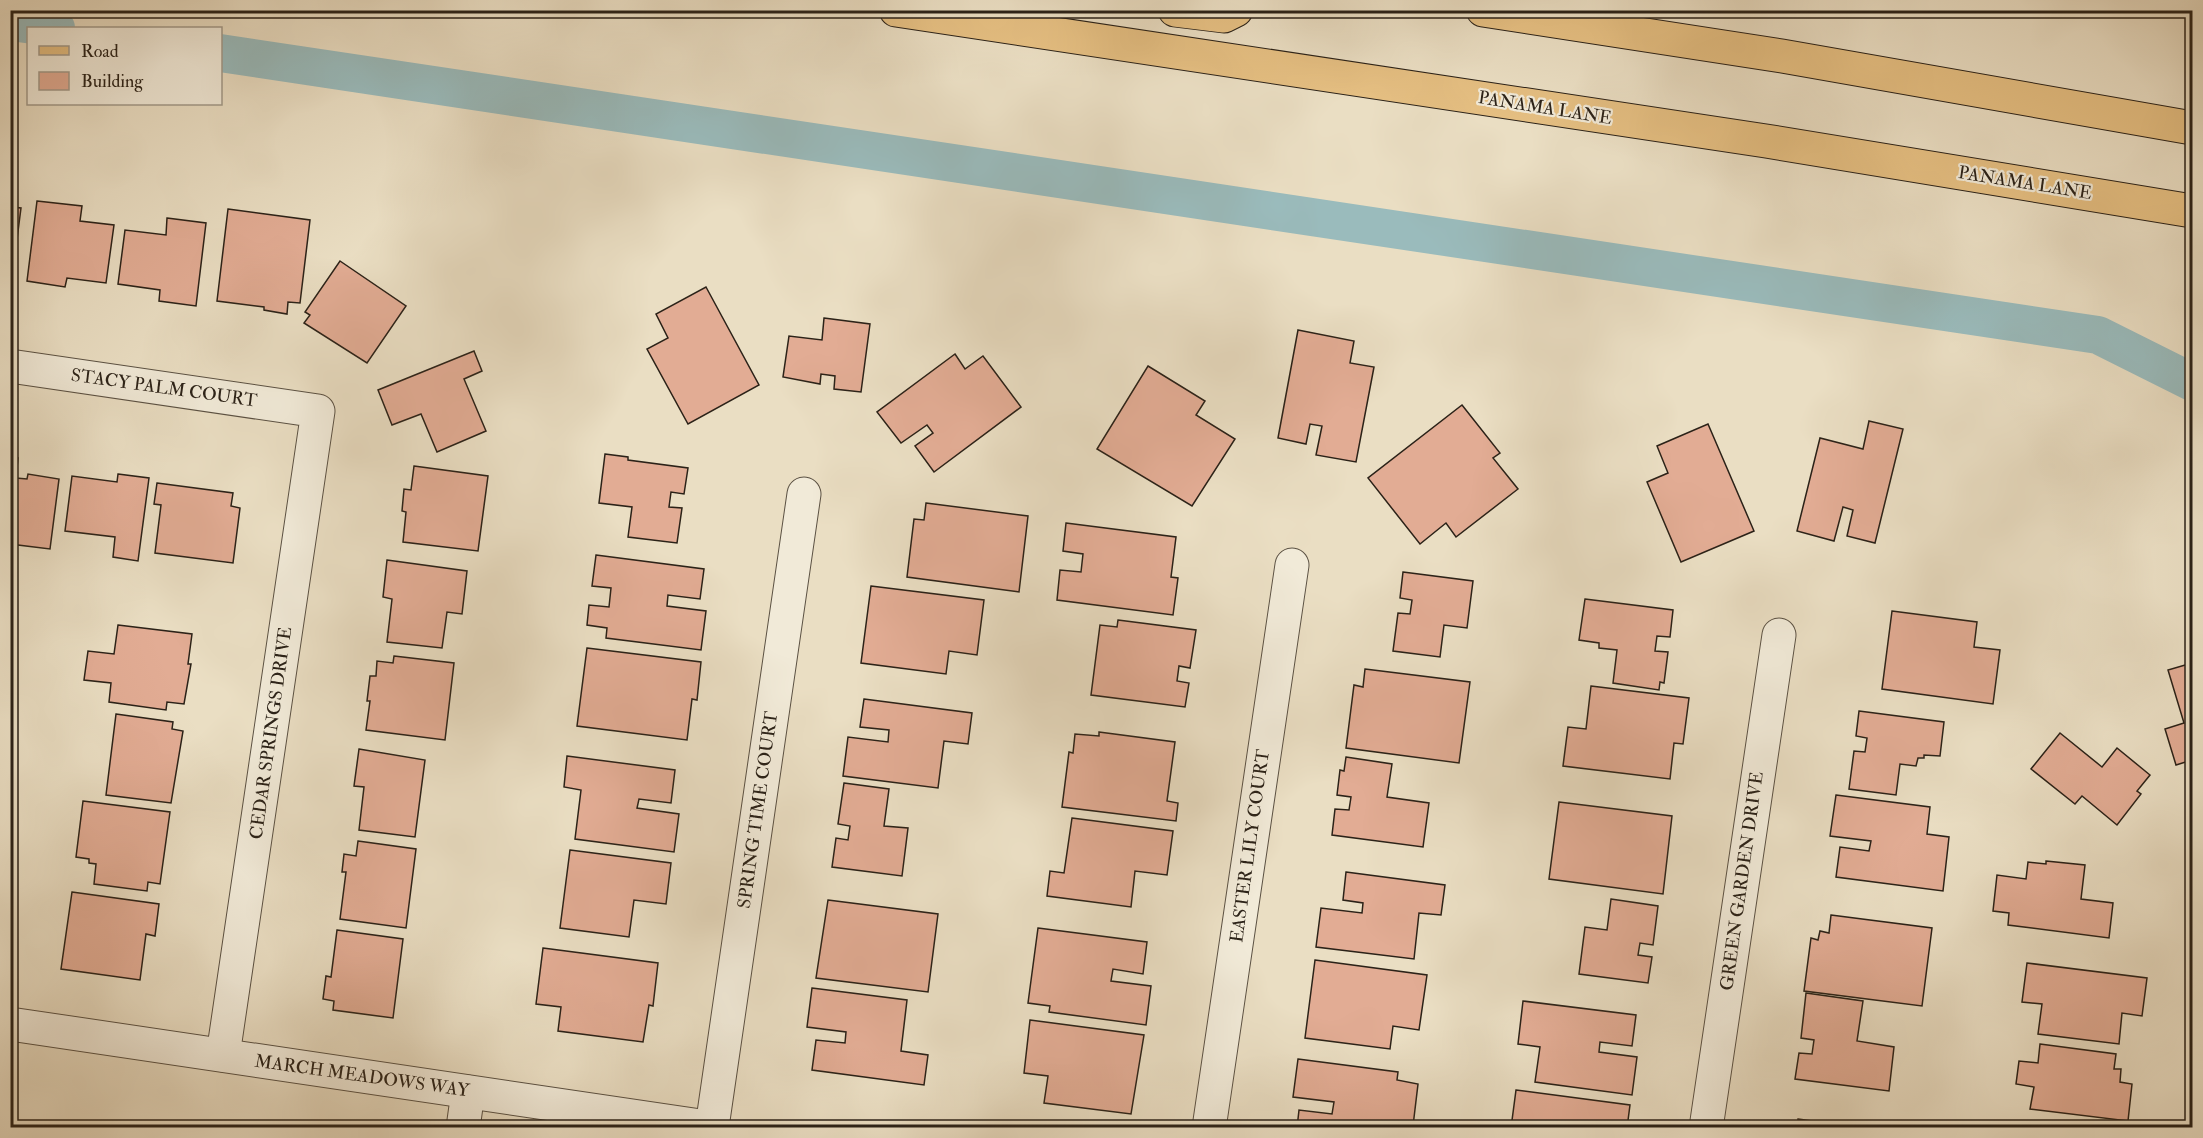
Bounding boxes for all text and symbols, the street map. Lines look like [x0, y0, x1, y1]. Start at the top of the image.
legend [27, 27, 222, 105]
text: Road [81, 40, 119, 63]
text: Building [81, 70, 144, 93]
street label: PANAMA LANE [1476, 86, 1614, 130]
street label: PANAMA LANE [1956, 161, 2094, 205]
street label: STACY PALM COURT [69, 364, 259, 413]
street label: CEDAR SPRINGS DRIVE [245, 625, 297, 841]
street label: SPRING TIME COURT [733, 709, 783, 910]
street label: EASTER LILY COURT [1225, 747, 1275, 944]
street label: GREEN GARDEN DRIVE [1715, 770, 1769, 992]
street label: MARCH MEADOWS WAY [253, 1050, 471, 1103]

